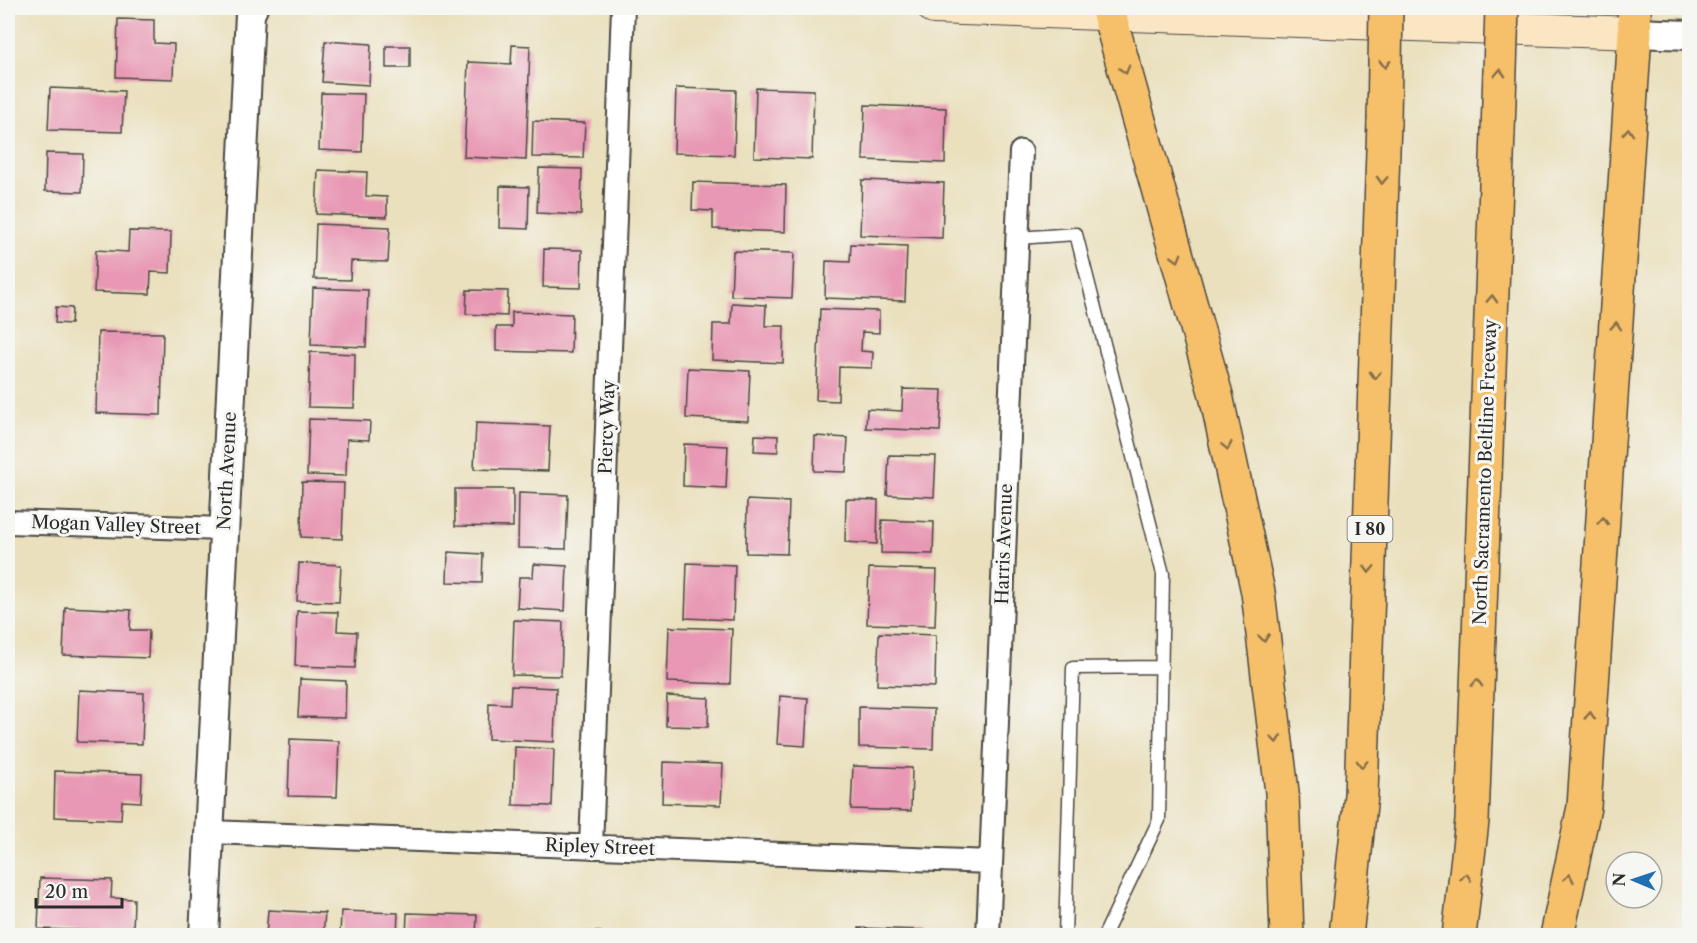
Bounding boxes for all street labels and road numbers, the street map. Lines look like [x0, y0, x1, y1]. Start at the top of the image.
street label: North Sacramento Beltline Freeway [1469, 318, 1501, 625]
street label: Piercy Way [594, 378, 620, 475]
street label: North Avenue [213, 411, 241, 531]
street label: Harris Avenue [991, 483, 1017, 605]
street label: Mogan Valley Street [31, 511, 202, 539]
road number: I 80 [1348, 516, 1392, 542]
street label: Ripley Street [545, 834, 656, 860]

